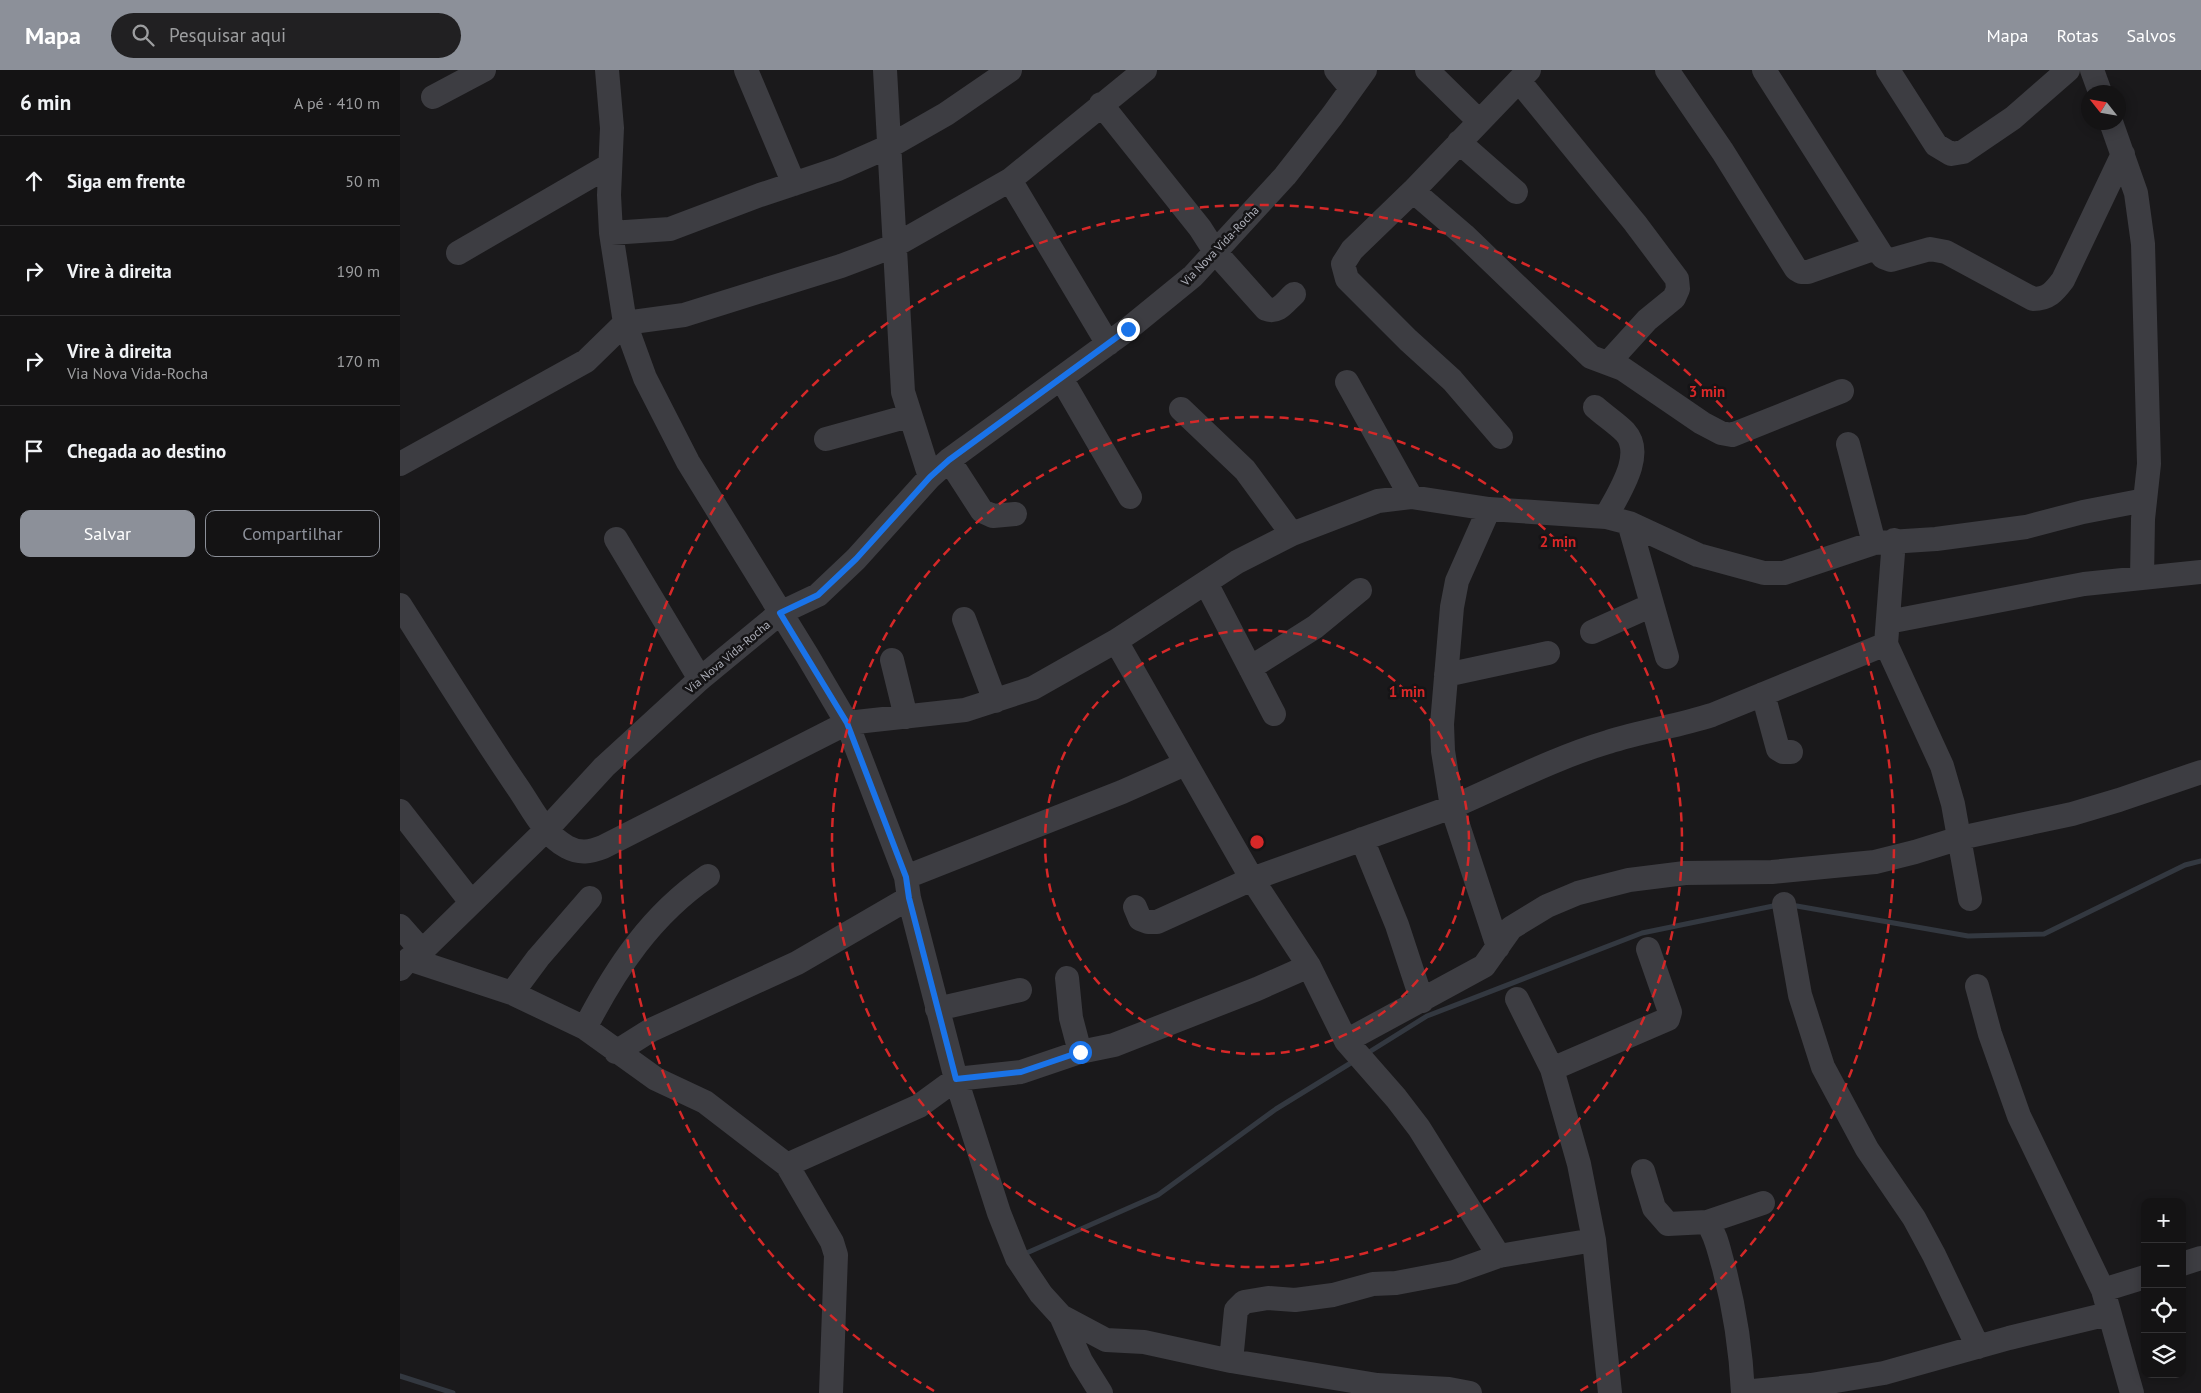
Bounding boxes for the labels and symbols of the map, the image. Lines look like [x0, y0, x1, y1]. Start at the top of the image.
north arrow [2081, 85, 2126, 130]
street label: Via Nova Vida-Rocha [1177, 202, 1262, 290]
route end [1117, 318, 1140, 341]
text: 3 min [1689, 382, 1725, 401]
text: 2 min [1540, 532, 1576, 551]
street label: Via Nova Vida-Rocha [682, 617, 773, 697]
text: 1 min [1389, 682, 1425, 701]
centre of rings [1248, 833, 1266, 851]
route start [1069, 1041, 1092, 1064]

